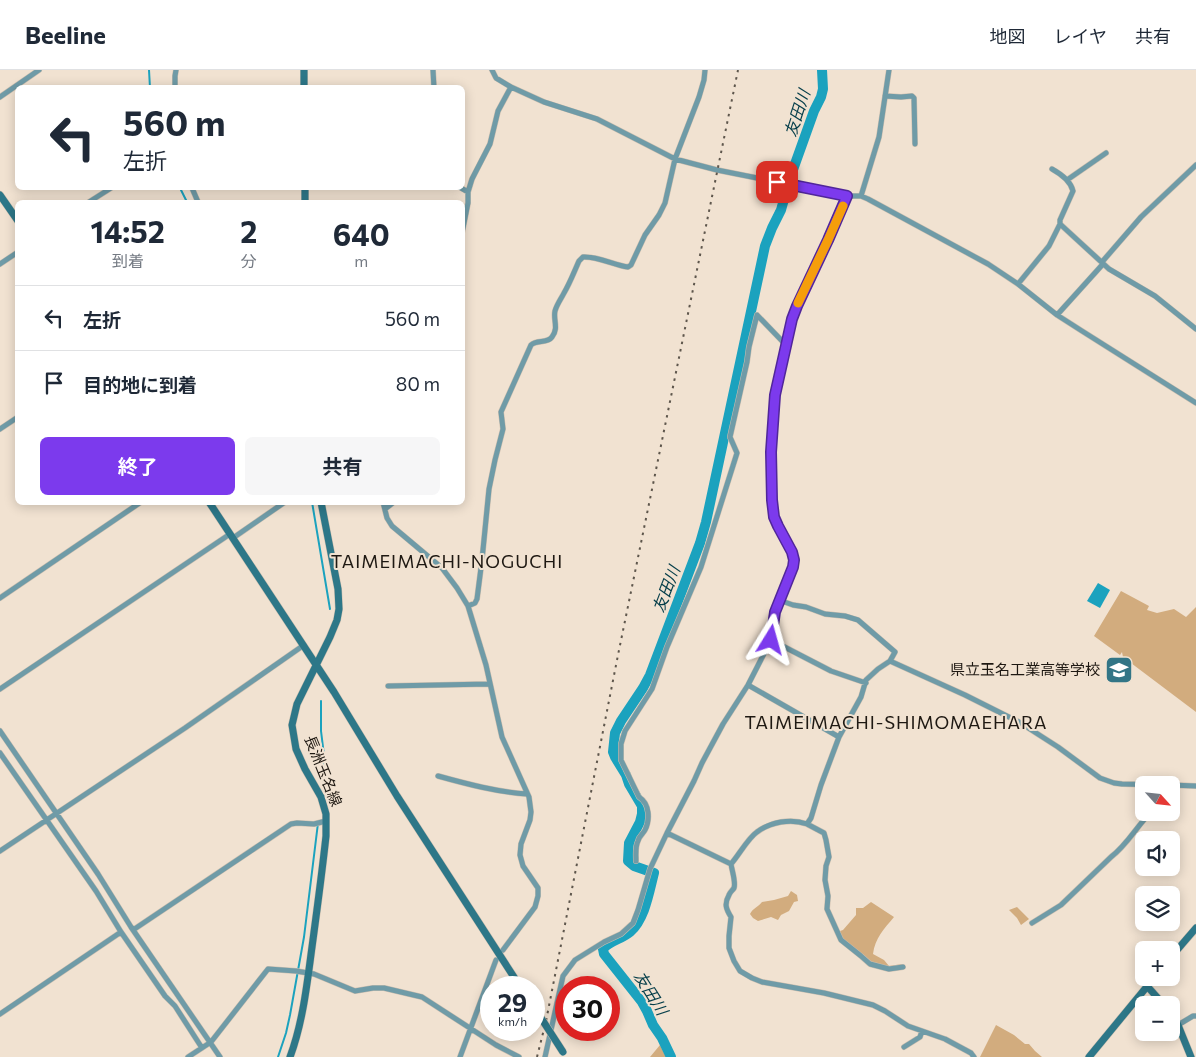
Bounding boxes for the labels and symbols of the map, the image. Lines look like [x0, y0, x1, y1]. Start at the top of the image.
water label: 友田川 [780, 85, 814, 139]
pin [756, 161, 798, 203]
district label: TAIMEIMACHI-NOGUCHI [331, 550, 563, 572]
water label: 友田川 [648, 561, 684, 615]
position arrow [744, 613, 796, 665]
school or university icon: 県立玉名工業高等学校 [1104, 655, 1134, 685]
place label: 県立玉名工業高等学校 [950, 660, 1100, 678]
district label: TAIMEIMACHI-SHIMOMAEHARA [744, 711, 1048, 733]
street label: 長洲玉名線 [302, 732, 346, 809]
north arrow [1135, 776, 1180, 821]
water label: 友田川 [631, 967, 673, 1020]
speed limit sign: 30 [555, 976, 620, 1041]

